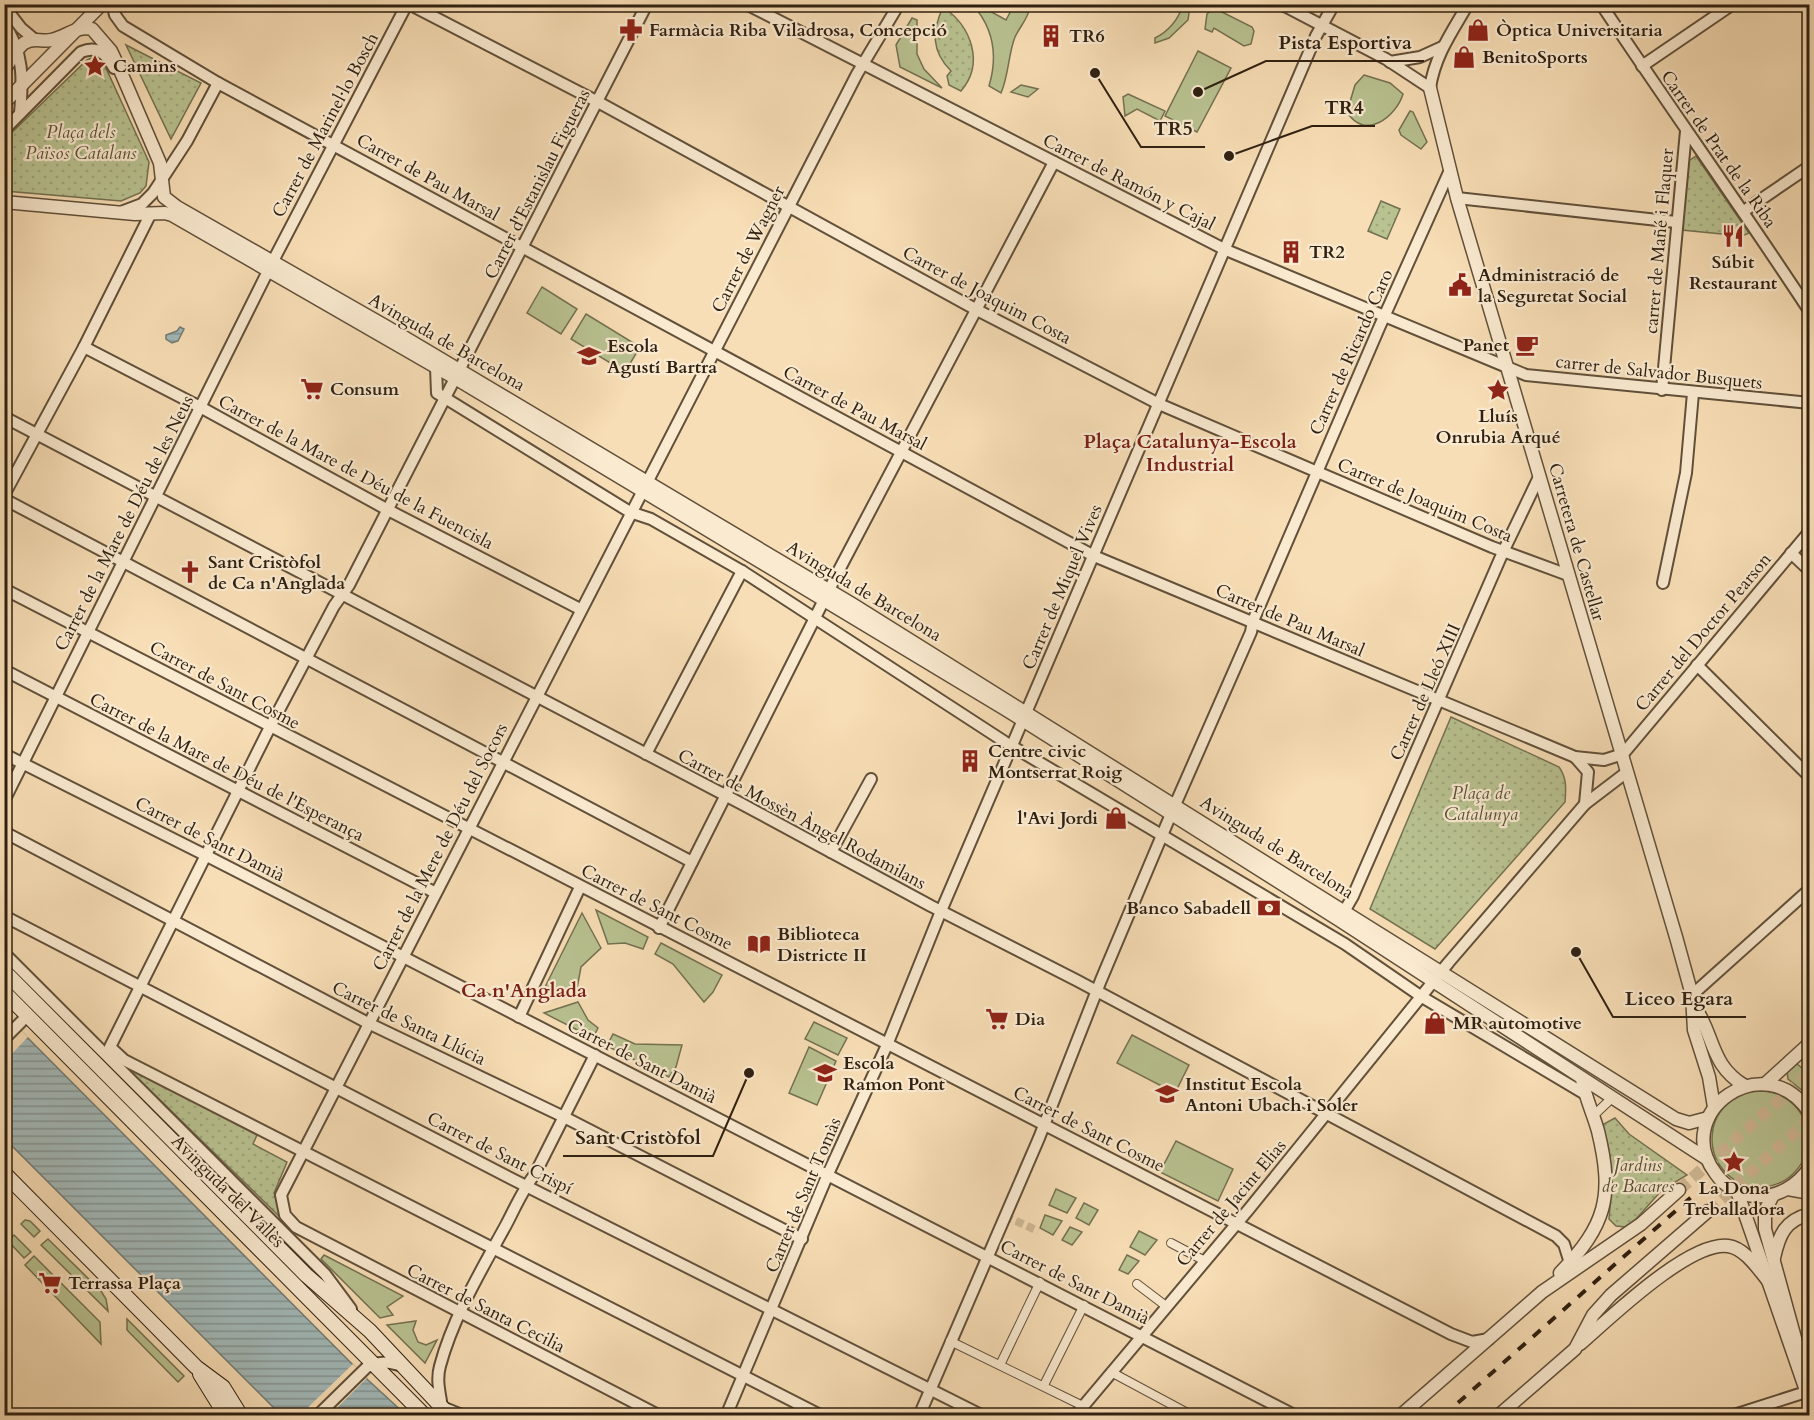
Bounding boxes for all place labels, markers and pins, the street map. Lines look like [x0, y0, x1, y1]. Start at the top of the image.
pharmacy icon: Farmàcia Riba Viladrosa, Concepció [618, 17, 644, 43]
shop icon: Òptica Universitaria [1465, 17, 1491, 43]
place label: Farmàcia Riba Viladrosa, Concepció [649, 18, 947, 43]
place label: Òptica Universitaria [1496, 18, 1663, 43]
building icon: TR6 [1038, 23, 1064, 49]
callout: Pista Esportiva [1266, 23, 1424, 61]
place label: TR6 [1069, 24, 1105, 49]
shop icon: BenitoSports [1451, 44, 1477, 70]
place label: BenitoSports [1482, 45, 1588, 70]
place icon: Camins [82, 53, 108, 79]
place label: Camins [113, 54, 176, 79]
callout: TR4 [1312, 88, 1375, 126]
callout: TR5 [1141, 109, 1205, 147]
restaurant icon: Súbit Restaurant [1720, 223, 1746, 249]
building icon: TR2 [1278, 239, 1304, 265]
place label: TR2 [1309, 240, 1345, 265]
place label: Súbit Restaurant [1689, 250, 1778, 296]
place label: Administració de la Seguretat Social [1478, 263, 1627, 309]
public building icon: Administració de la Seguretat Social [1447, 272, 1473, 298]
cafe icon: Panet [1514, 332, 1540, 358]
place label: Panet [1463, 333, 1510, 358]
place label: Escola Agustí Bartra [607, 334, 717, 380]
school or university icon: Escola Agustí Bartra [576, 343, 602, 369]
supermarket icon: Consum [299, 376, 325, 402]
place label: Consum [330, 377, 399, 402]
place icon: Lluís Onrubia Arqué [1485, 377, 1511, 403]
place label: Lluís Onrubia Arqué [1435, 404, 1561, 450]
place label: Sant Cristòfol de Ca n'Anglada [208, 550, 345, 596]
church icon: Sant Cristòfol de Ca n'Anglada [177, 559, 203, 585]
place label: Centre civic Montserrat Roig [988, 739, 1122, 785]
building icon: Centre civic Montserrat Roig [957, 748, 983, 774]
shop icon: l'Avi Jordi [1103, 805, 1129, 831]
place label: l'Avi Jordi [1018, 806, 1098, 831]
bank icon: Banco Sabadell [1256, 895, 1282, 921]
place label: Banco Sabadell [1126, 896, 1251, 921]
place label: Biblioteca Districte II [777, 922, 867, 968]
library icon: Biblioteca Districte II [746, 931, 772, 957]
callout: Liceo Egara [1613, 979, 1746, 1017]
supermarket icon: Dia [984, 1006, 1010, 1032]
place label: Dia [1015, 1007, 1045, 1032]
shop icon: MR automotive [1422, 1010, 1448, 1036]
place label: MR automotive [1453, 1011, 1582, 1036]
place label: Escola Ramon Pont [843, 1051, 946, 1097]
school or university icon: Escola Ramon Pont [812, 1060, 838, 1086]
place label: Institut Escola Antoni Ubach i Soler [1185, 1072, 1358, 1118]
school or university icon: Institut Escola Antoni Ubach i Soler [1154, 1081, 1180, 1107]
callout: Sant Cristòfol [563, 1118, 713, 1156]
place icon: La Dona Treballadora [1721, 1149, 1747, 1175]
place label: La Dona Treballadora [1683, 1176, 1785, 1222]
supermarket icon: Terrassa Plaça [37, 1270, 63, 1296]
place label: Terrassa Plaça [68, 1271, 181, 1296]

